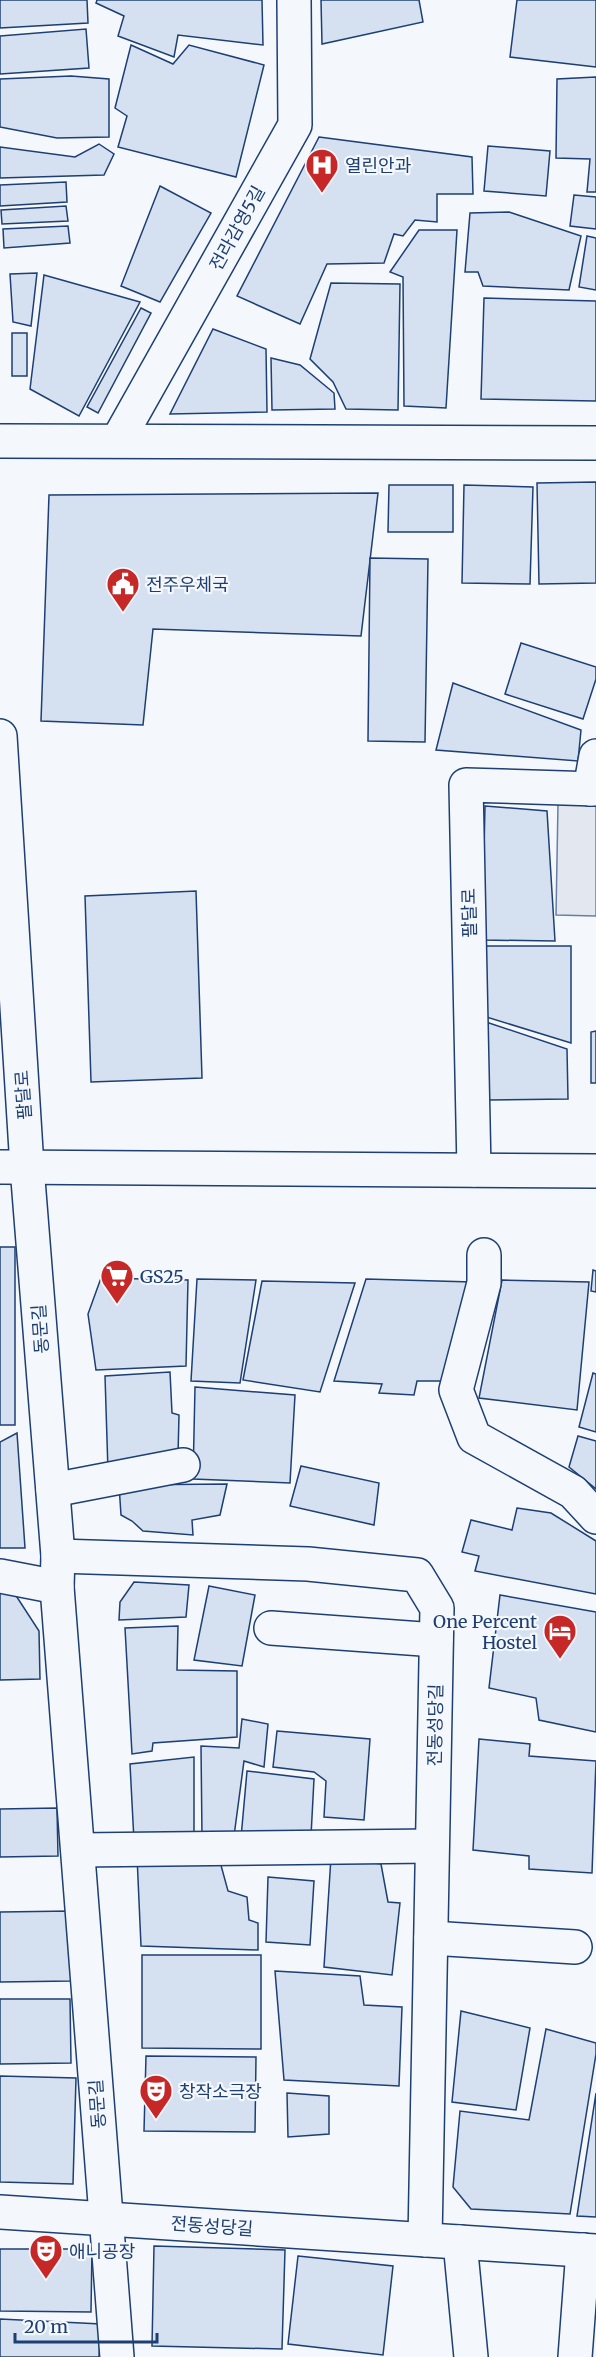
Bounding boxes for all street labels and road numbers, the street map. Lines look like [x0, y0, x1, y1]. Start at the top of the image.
street label: 전라감영5길 [204, 182, 270, 274]
street label: 팔달로 [457, 888, 481, 938]
street label: 팔달로 [10, 1069, 36, 1121]
street label: 동문길 [27, 1303, 53, 1355]
street label: 전동성당길 [423, 1683, 447, 1767]
street label: 동문길 [84, 2078, 110, 2130]
street label: 전동성당길 [170, 2212, 254, 2240]

